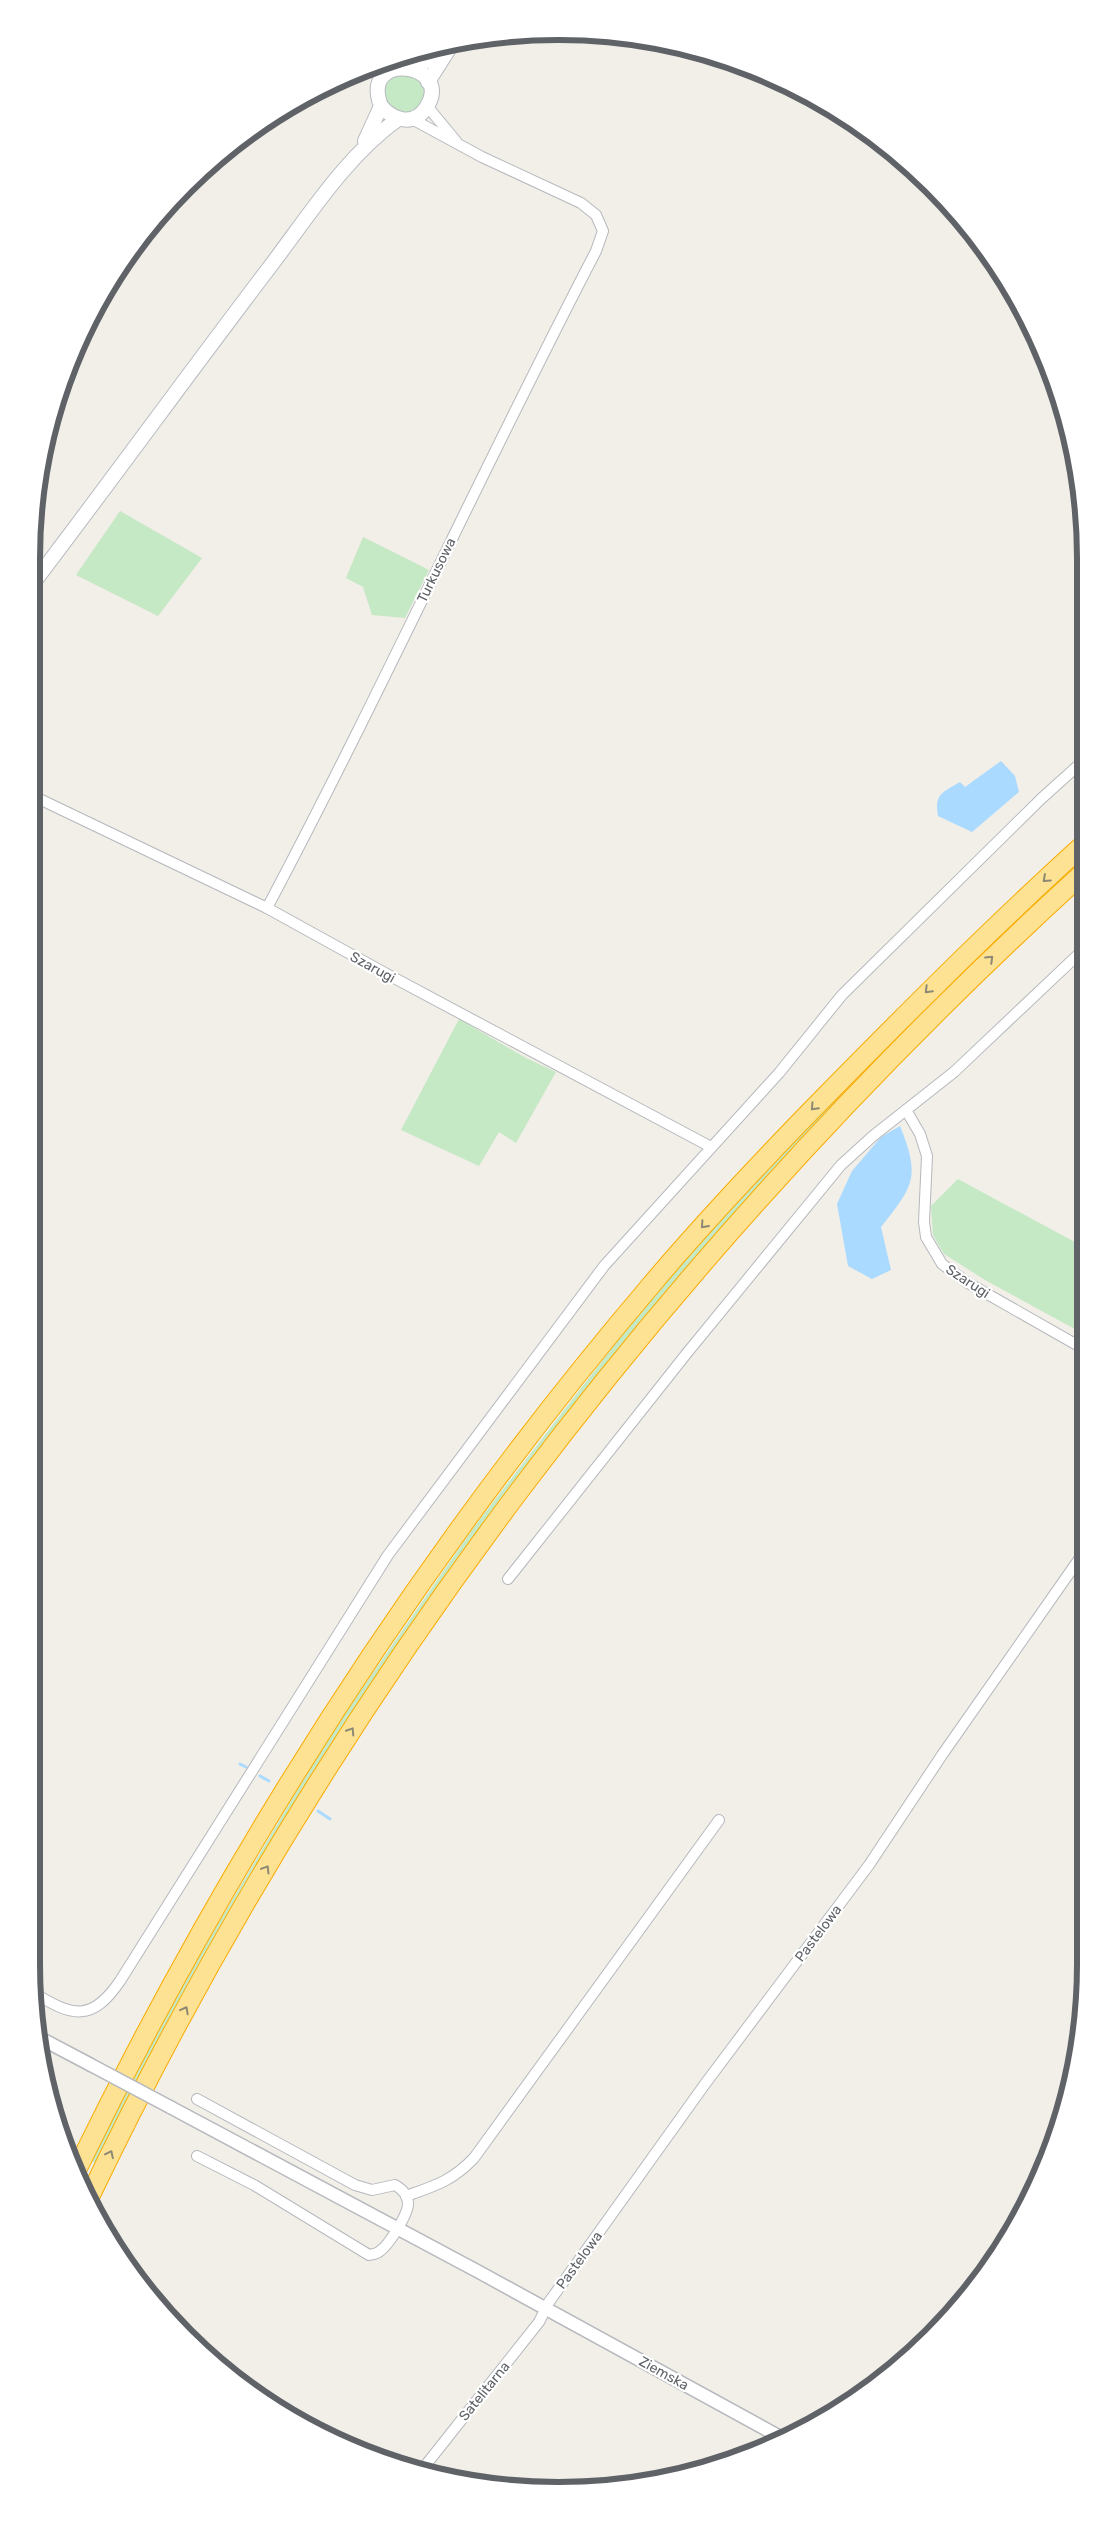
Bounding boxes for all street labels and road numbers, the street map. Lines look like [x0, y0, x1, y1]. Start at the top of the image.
street label: Turkusowa [413, 535, 459, 605]
street label: Szarugi [347, 948, 398, 987]
street label: Szarugi [943, 1261, 993, 1302]
street label: Pastelowa [791, 1901, 845, 1965]
street label: Pastelowa [553, 2228, 606, 2292]
street label: Ziemska [636, 2353, 692, 2394]
street label: Satelitarna [455, 2358, 513, 2424]

